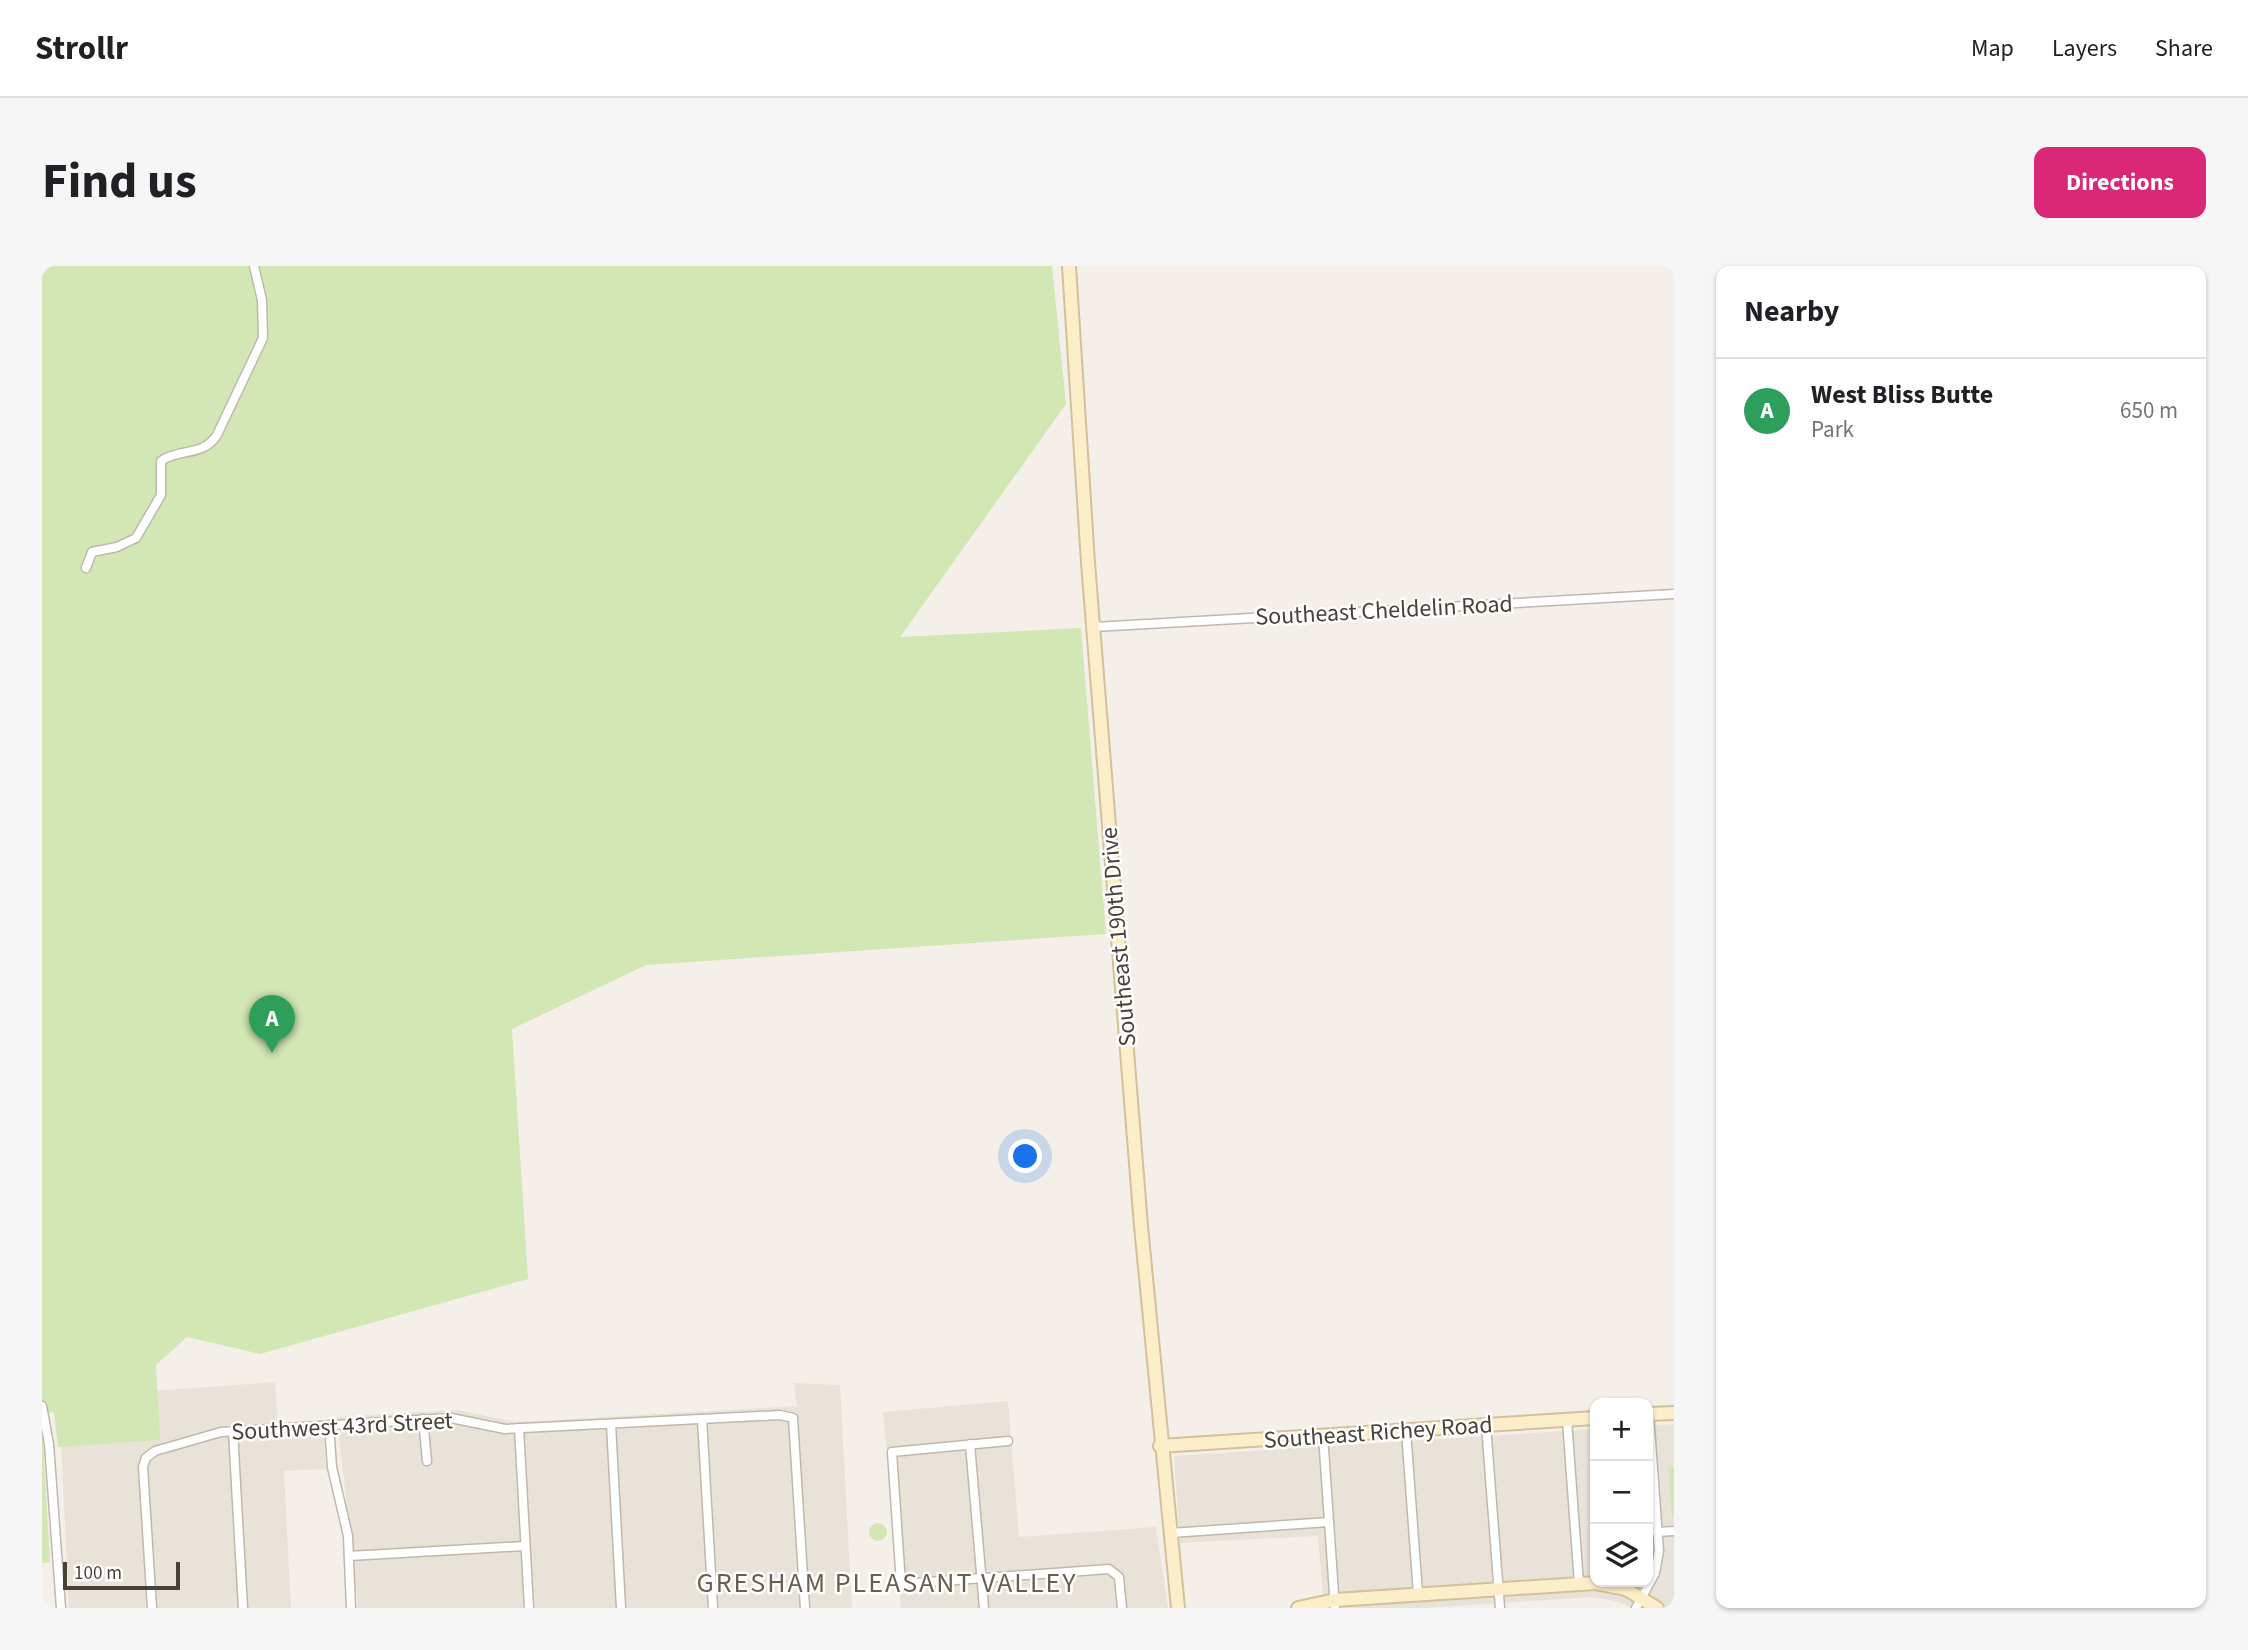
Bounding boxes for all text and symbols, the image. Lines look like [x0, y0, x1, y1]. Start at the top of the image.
text: Strollr [35, 25, 128, 72]
text: Map [1971, 31, 2014, 66]
text: Layers [2052, 31, 2117, 66]
text: Share [2155, 31, 2213, 66]
text: Find us [42, 147, 197, 217]
button: Directions [2034, 147, 2206, 218]
text: Nearby [1744, 290, 1839, 333]
text: West Bliss Butte [1811, 376, 1993, 413]
text: A [1760, 394, 1774, 427]
text: 650 m [2120, 394, 2178, 427]
text: Park [1811, 413, 1854, 446]
street label: Southeast Cheldelin Road [1254, 586, 1514, 635]
street label: Southeast 190th Drive [1091, 826, 1146, 1048]
pin: A [249, 995, 295, 1053]
your location [1008, 1139, 1042, 1173]
map controls [1590, 1398, 1653, 1587]
button: + [1590, 1398, 1653, 1461]
street label: Southwest 43rd Street [230, 1403, 454, 1450]
street label: Southeast Richey Road [1262, 1407, 1494, 1458]
button: − [1590, 1461, 1653, 1524]
button: layers [1590, 1524, 1653, 1587]
scale bar [63, 1559, 180, 1591]
text: 100 m [74, 1560, 122, 1587]
district label: GRESHAM PLEASANT VALLEY [696, 1563, 1078, 1603]

